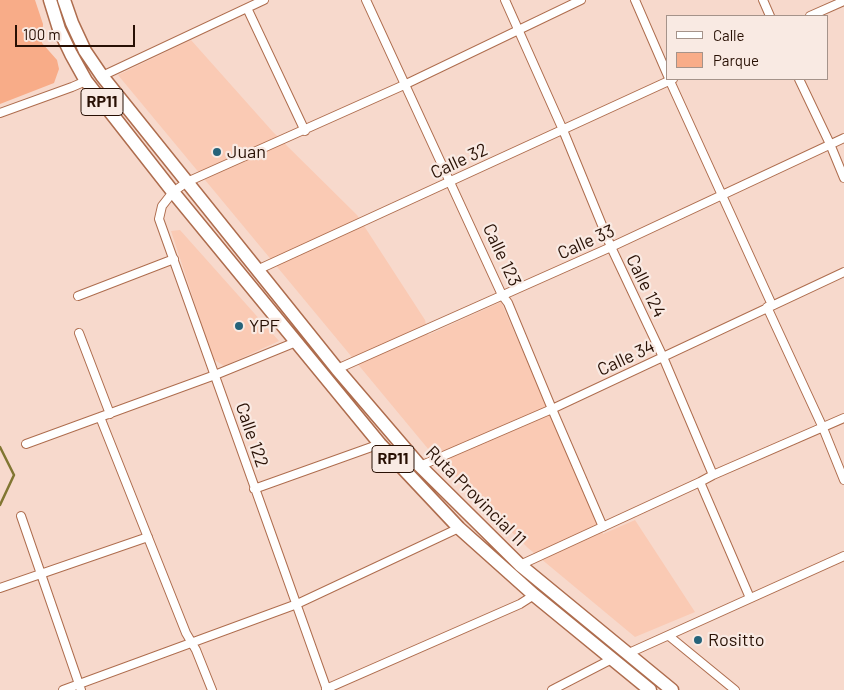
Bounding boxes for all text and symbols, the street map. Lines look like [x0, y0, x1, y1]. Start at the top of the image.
scale bar [18, 15, 138, 47]
legend [666, 15, 829, 80]
text: 100 m [23, 25, 61, 43]
text: Calle [713, 26, 745, 44]
text: Parque [713, 51, 759, 69]
road number: RP11 [81, 88, 123, 115]
street label: Calle 32 [427, 138, 491, 184]
place label: Juan [227, 141, 266, 163]
marker: Juan [211, 146, 223, 158]
street label: Calle 123 [478, 220, 526, 290]
street label: Calle 33 [554, 220, 618, 264]
street label: Calle 124 [622, 251, 670, 321]
place label: YPF [249, 315, 280, 337]
marker: YPF [233, 320, 245, 332]
street label: Calle 34 [594, 335, 658, 381]
street label: Calle 122 [231, 400, 273, 470]
street label: Ruta Provincial 11 [421, 441, 531, 551]
road number: RP11 [372, 446, 414, 472]
place label: Rositto [708, 629, 765, 651]
marker: Rositto [692, 634, 704, 646]

